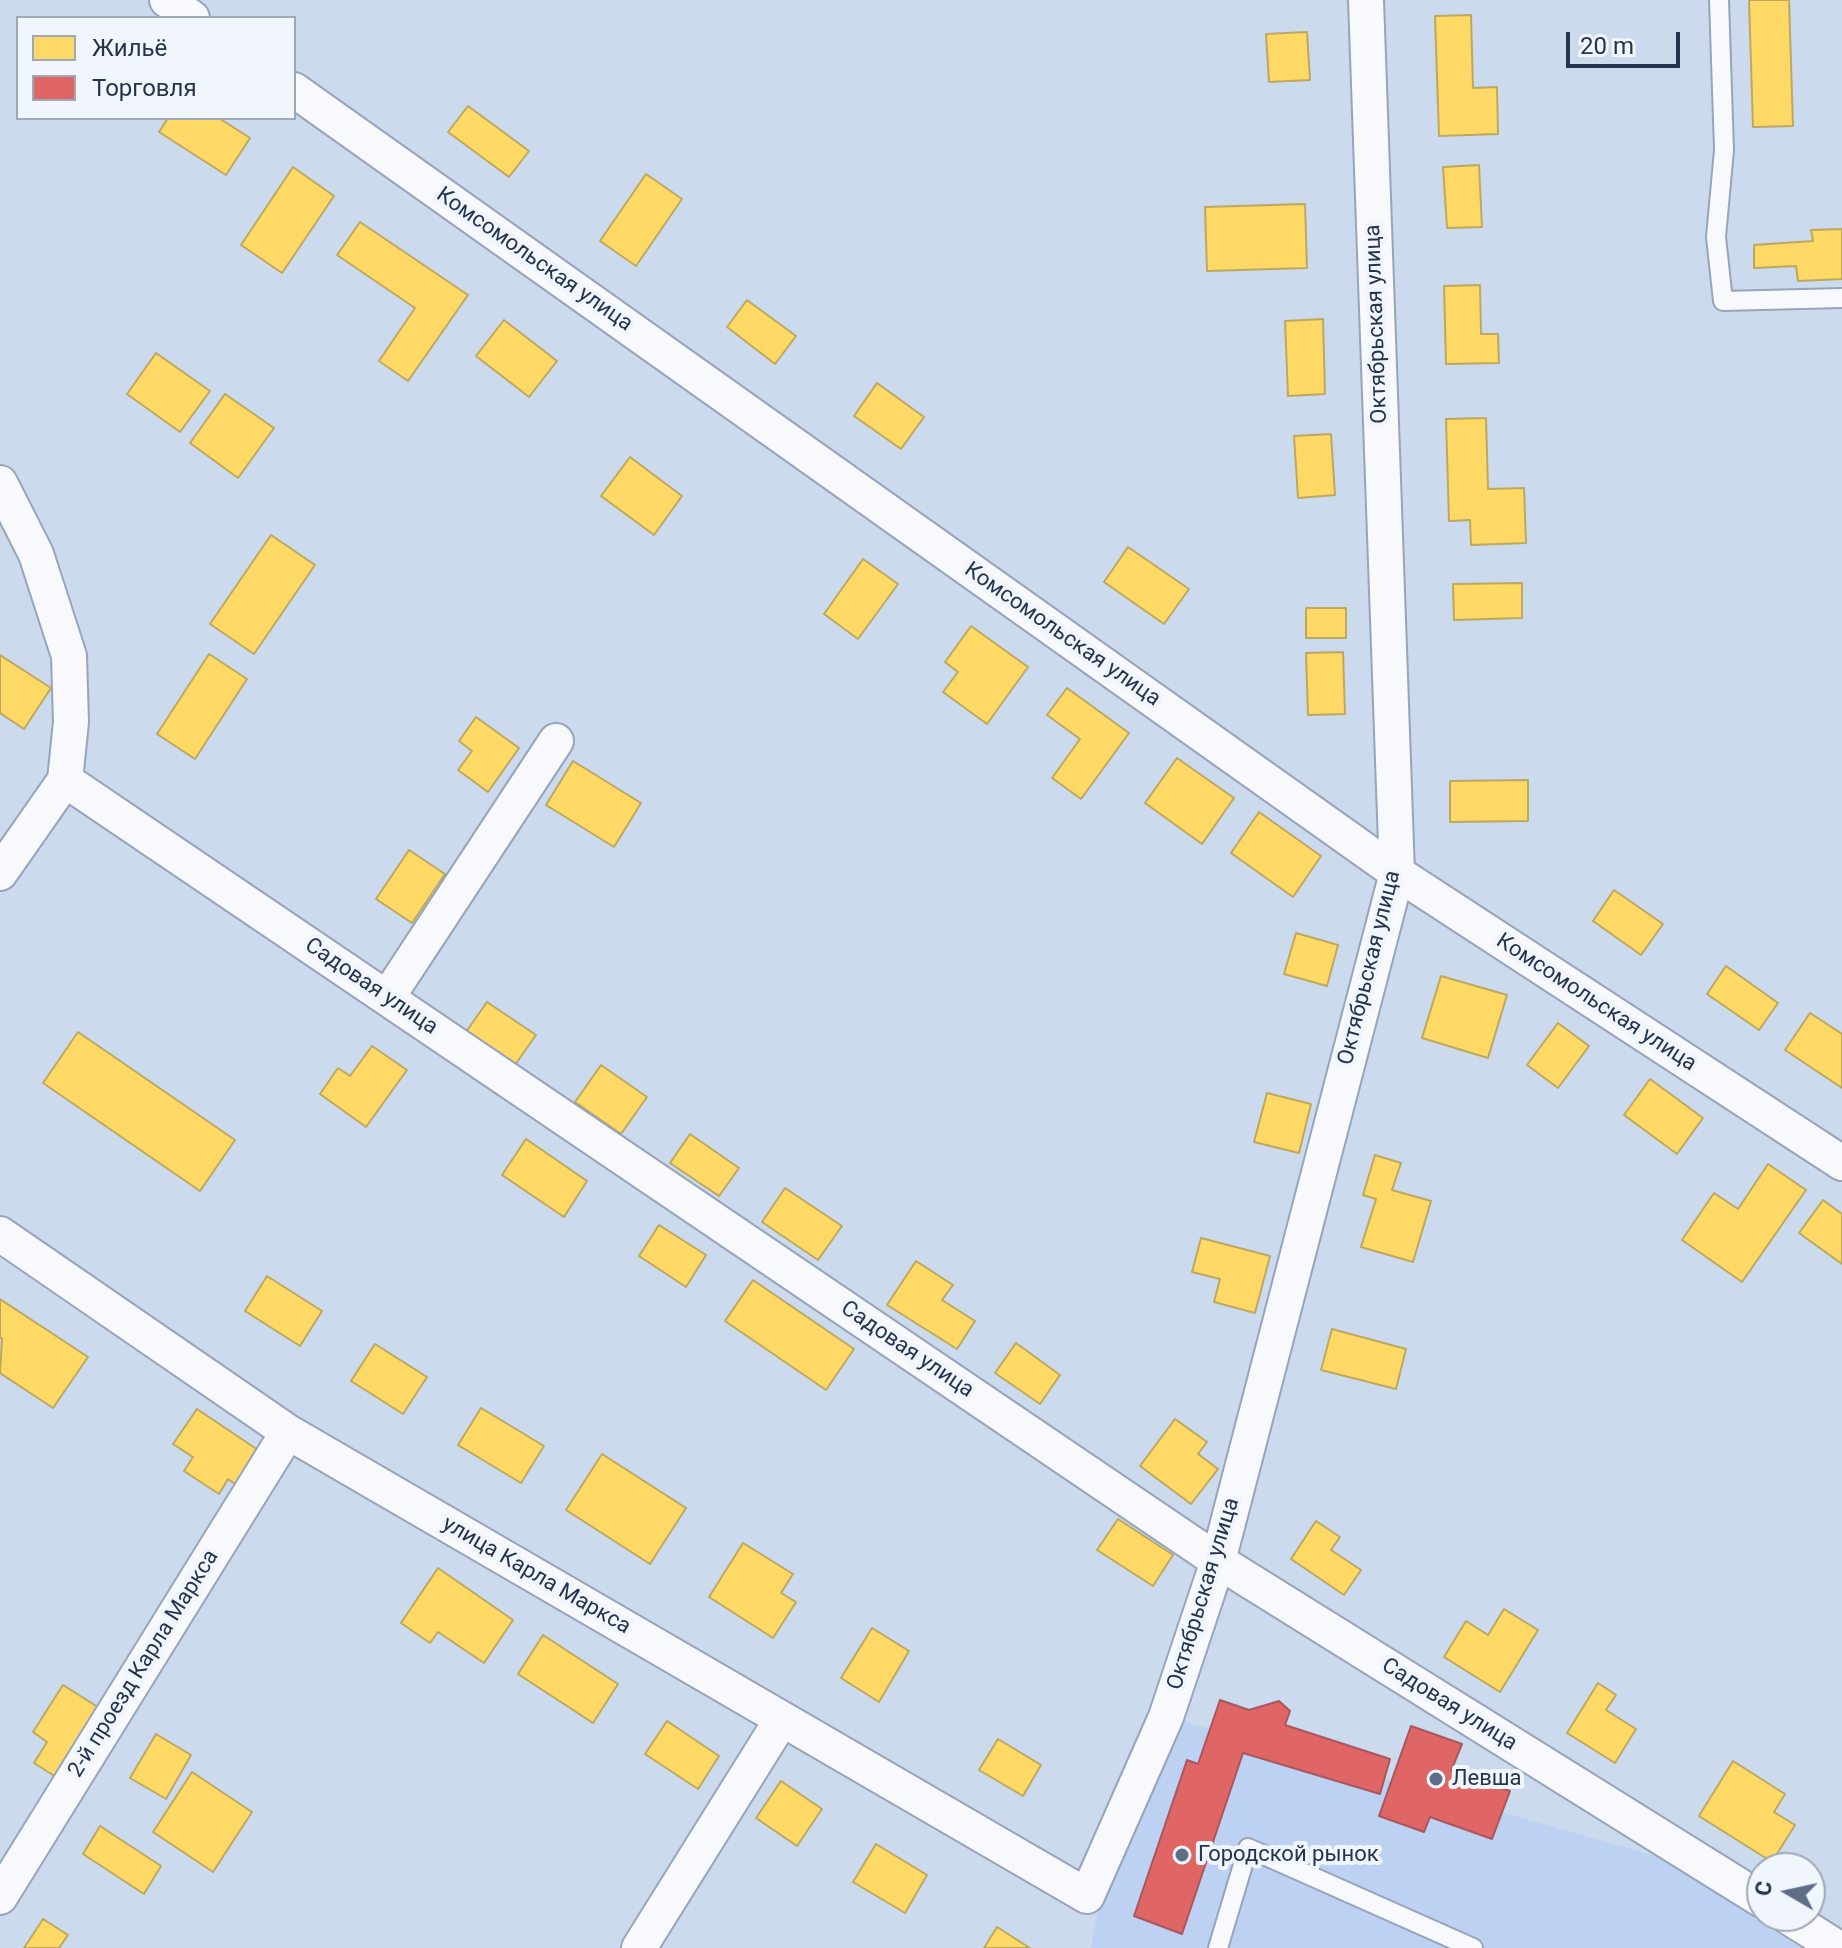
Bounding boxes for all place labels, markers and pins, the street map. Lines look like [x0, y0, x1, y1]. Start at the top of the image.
place label: Левша [1452, 1766, 1522, 1792]
marker: Левша [1427, 1770, 1445, 1788]
place label: Городской рынок [1198, 1842, 1379, 1868]
marker: Городской рынок [1173, 1846, 1191, 1864]

